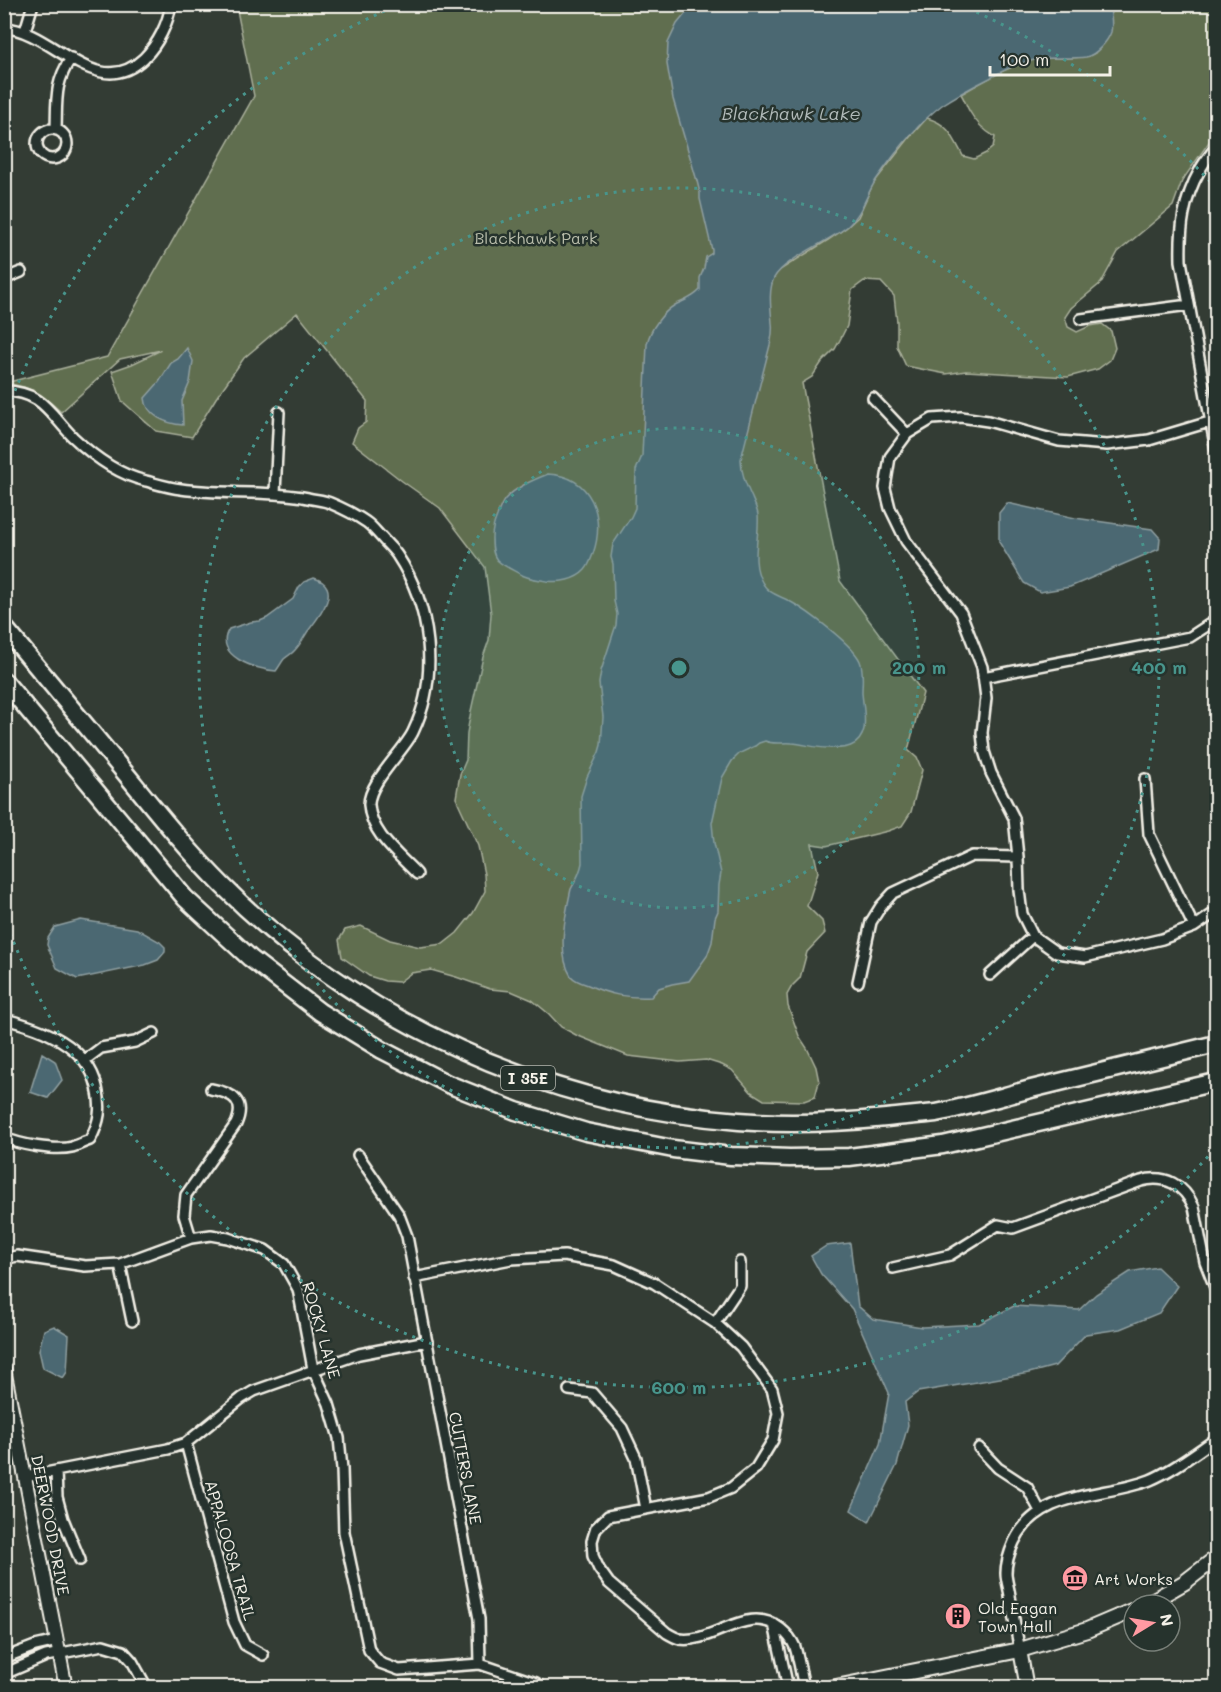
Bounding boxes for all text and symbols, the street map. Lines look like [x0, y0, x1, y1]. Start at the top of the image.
scale bar [990, 39, 1110, 77]
text: 100 m [999, 47, 1049, 71]
water label: Blackhawk Lake [721, 101, 861, 125]
park label: Blackhawk Park [474, 227, 598, 248]
text: 200 m [892, 655, 946, 679]
text: 400 m [1131, 655, 1187, 679]
centre of rings [669, 658, 689, 678]
road number: I 35E [501, 1066, 555, 1090]
street label: ROCKY LANE [298, 1279, 346, 1381]
text: 600 m [652, 1375, 706, 1399]
street label: CUTTERS LANE [445, 1410, 487, 1526]
street label: DEERWOOD DRIVE [27, 1453, 75, 1597]
street label: APPALOOSA TRAIL [201, 1477, 261, 1623]
museum icon: Art Works [1060, 1563, 1090, 1593]
place label: Art Works [1094, 1568, 1173, 1589]
north arrow [1122, 1593, 1182, 1653]
place label: Old Eagan Town Hall [978, 1597, 1057, 1636]
building icon: Old Eagan Town Hall [943, 1601, 973, 1631]
text: N [1156, 1612, 1179, 1628]

